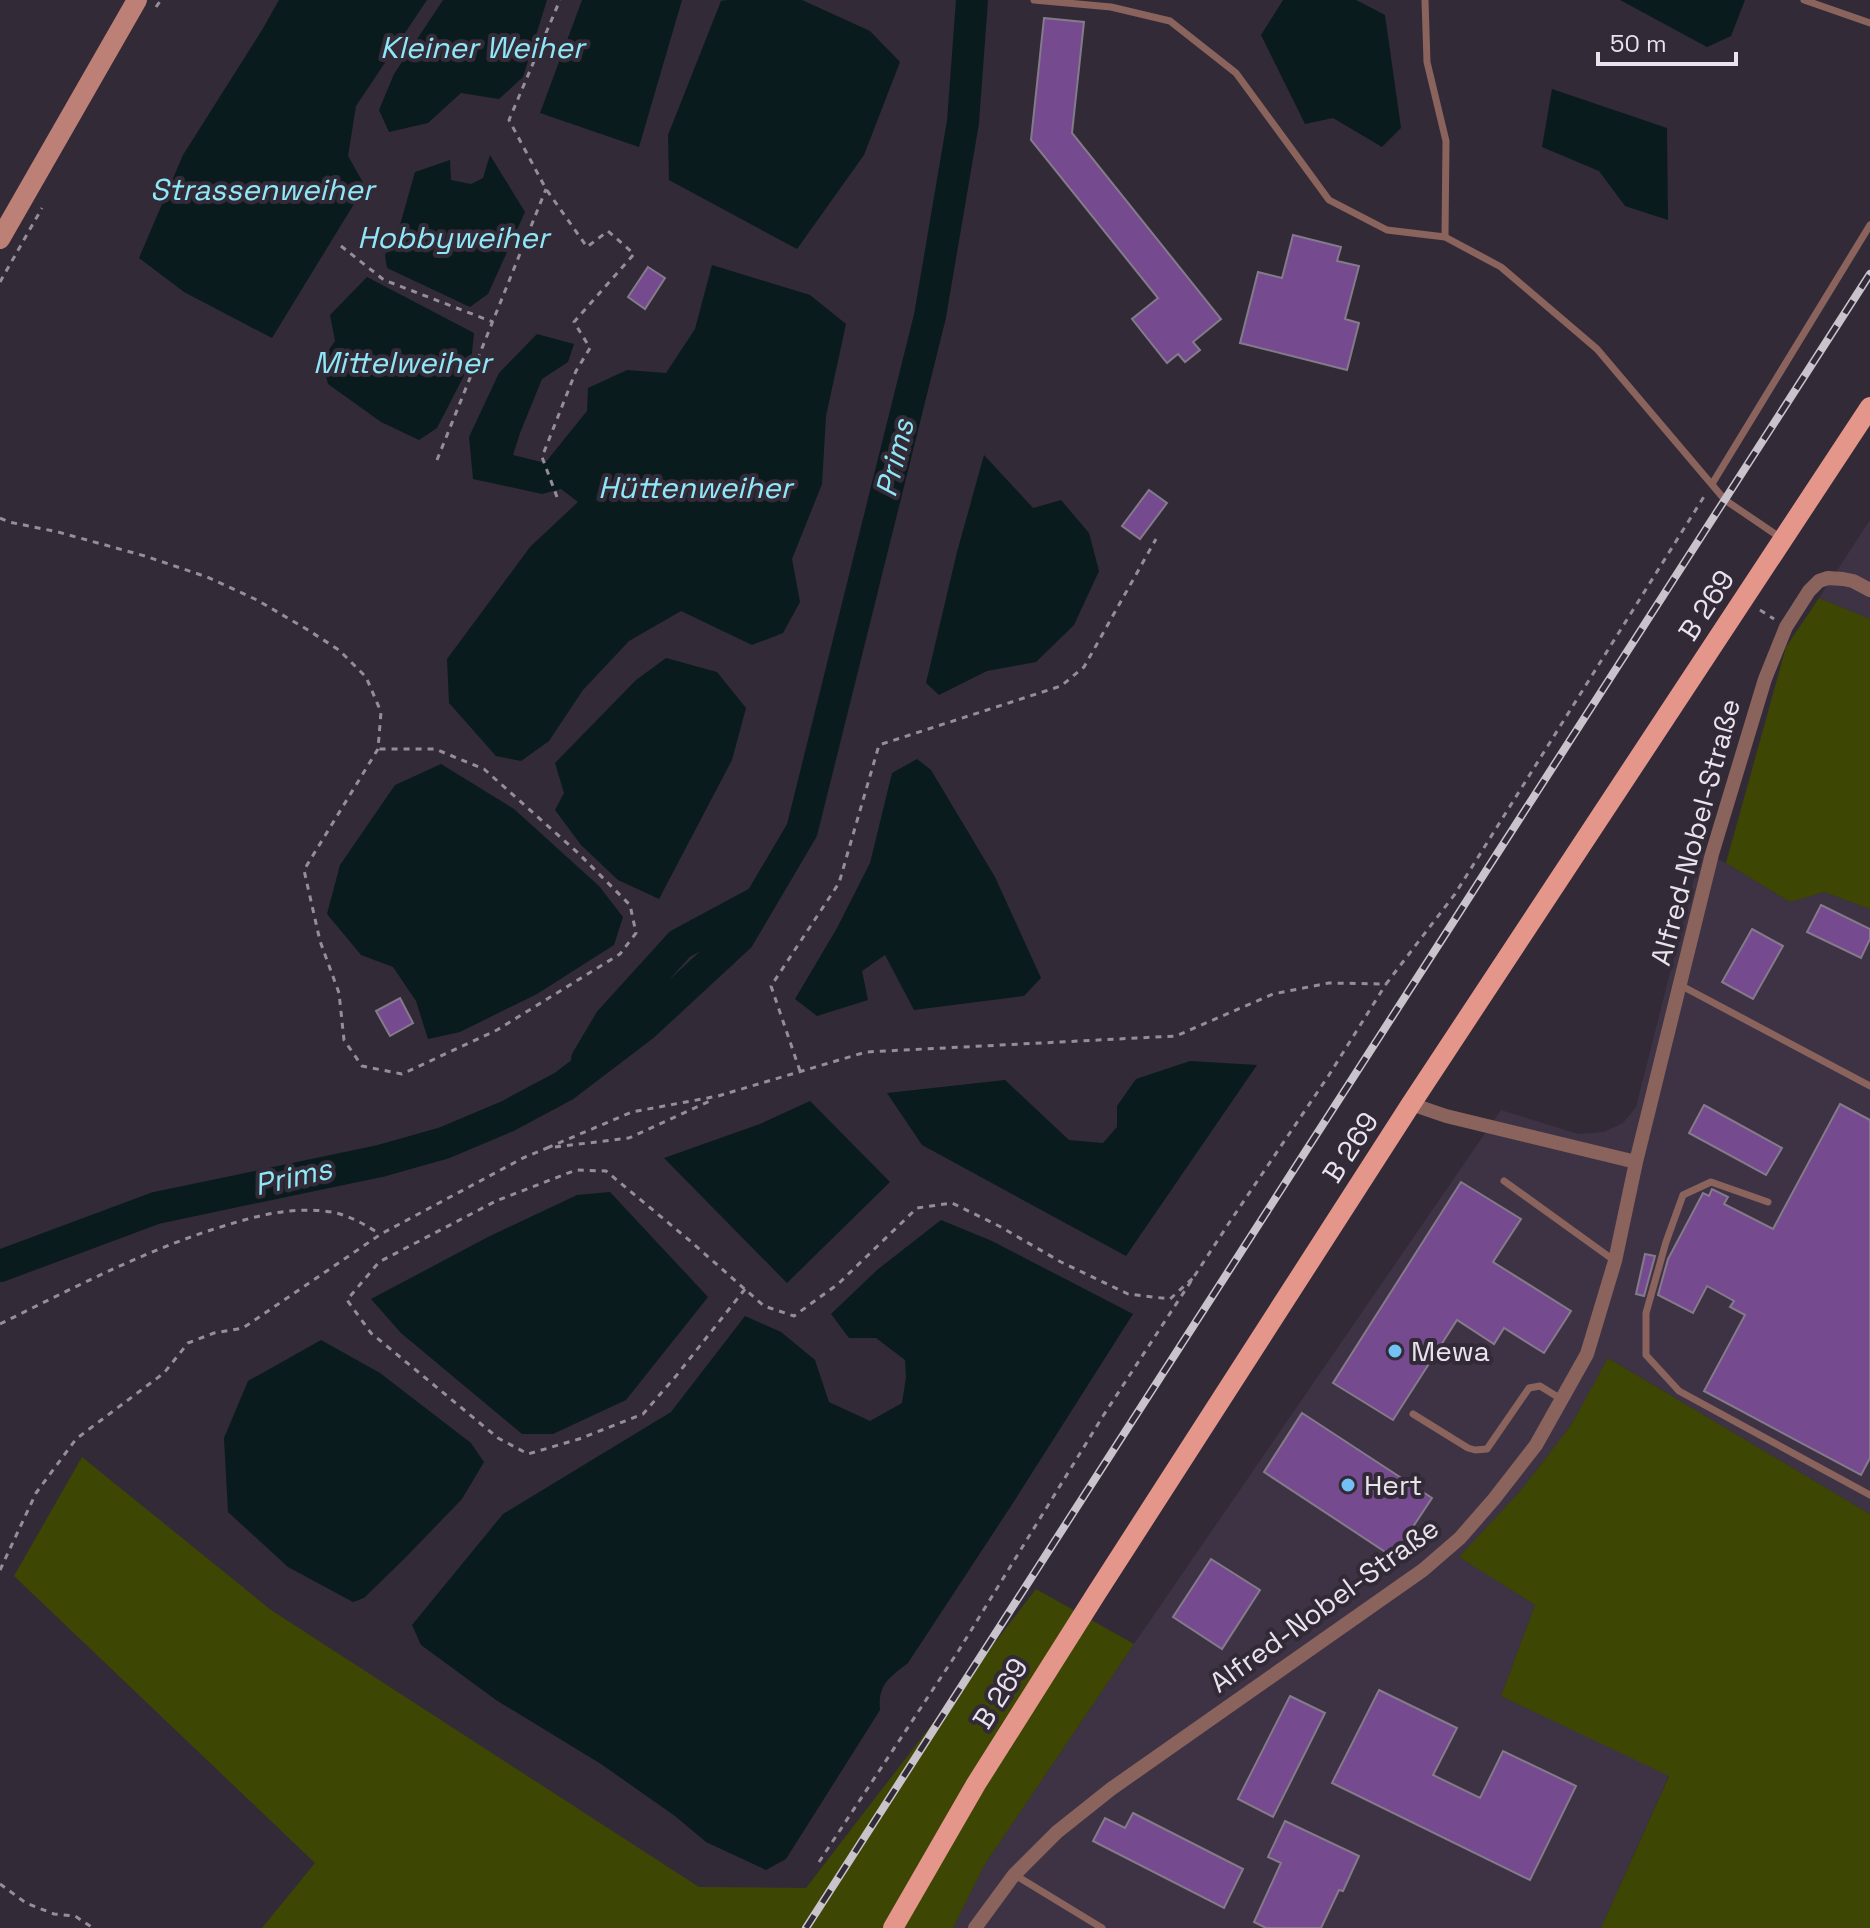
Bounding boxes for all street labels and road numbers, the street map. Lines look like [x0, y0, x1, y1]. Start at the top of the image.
street label: B 269 [1670, 563, 1742, 647]
street label: Alfred-Nobel-Straße [1642, 695, 1748, 969]
street label: B 269 [1314, 1105, 1386, 1189]
street label: Alfred-Nobel-Straße [1202, 1510, 1446, 1700]
street label: B 269 [964, 1651, 1036, 1735]

